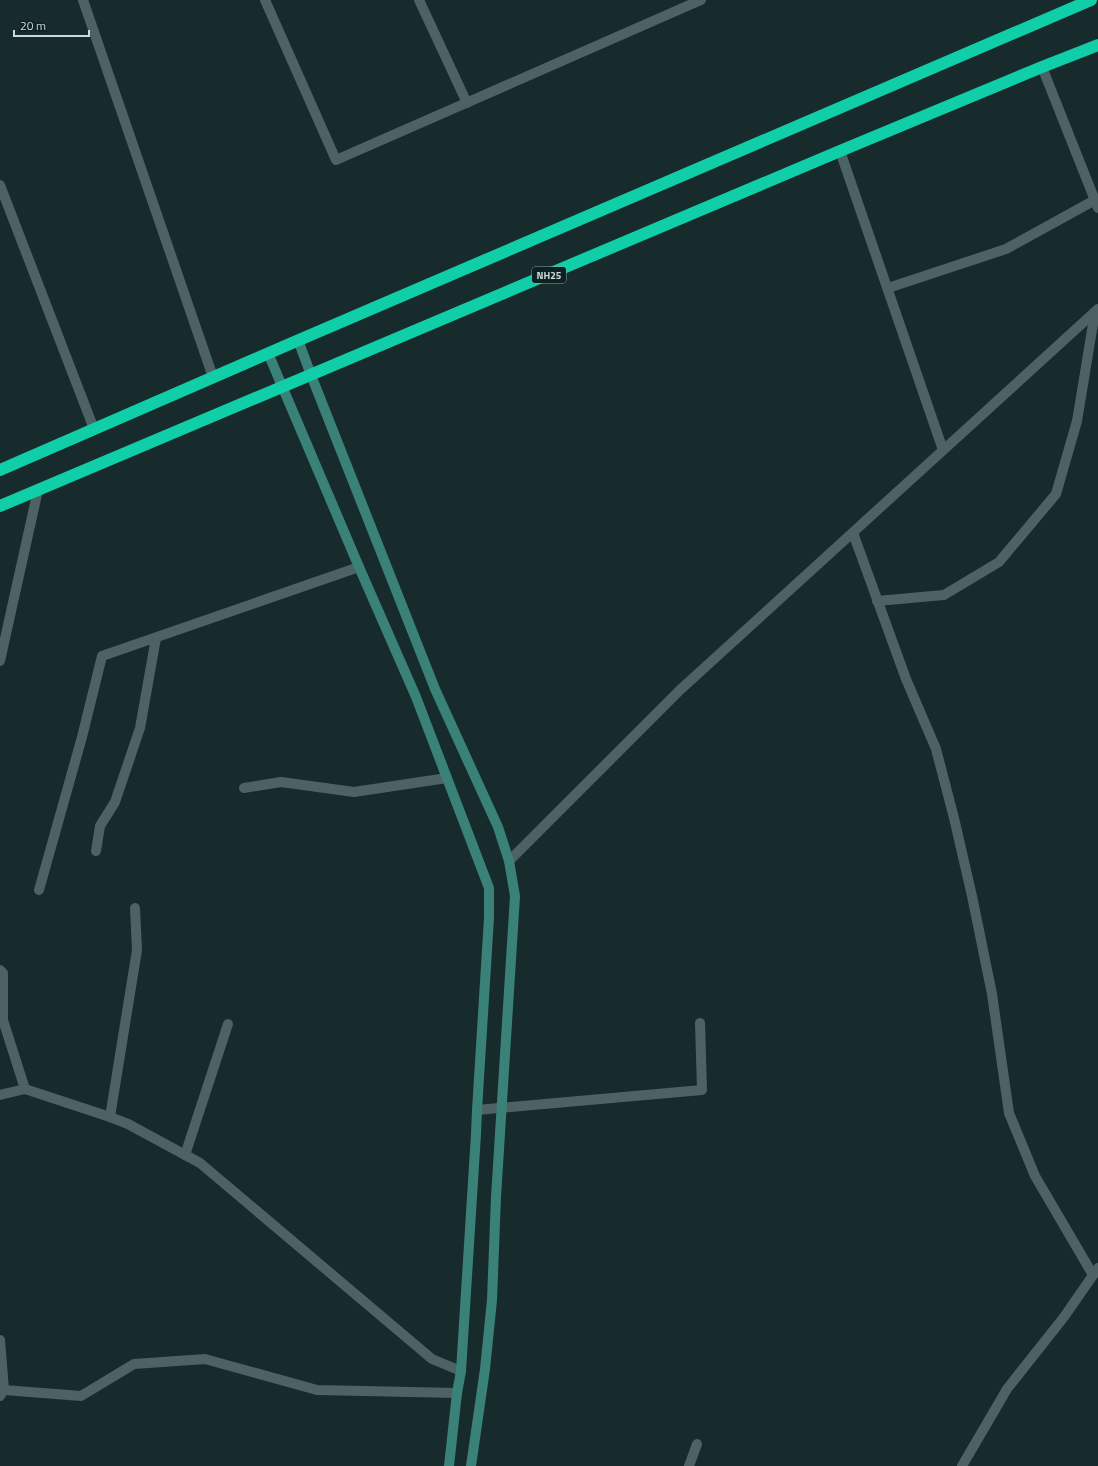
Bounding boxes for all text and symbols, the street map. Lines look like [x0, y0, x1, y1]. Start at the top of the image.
scale bar [14, 12, 89, 38]
text: 20 m [20, 16, 46, 35]
road number: NH25 [532, 267, 566, 283]

